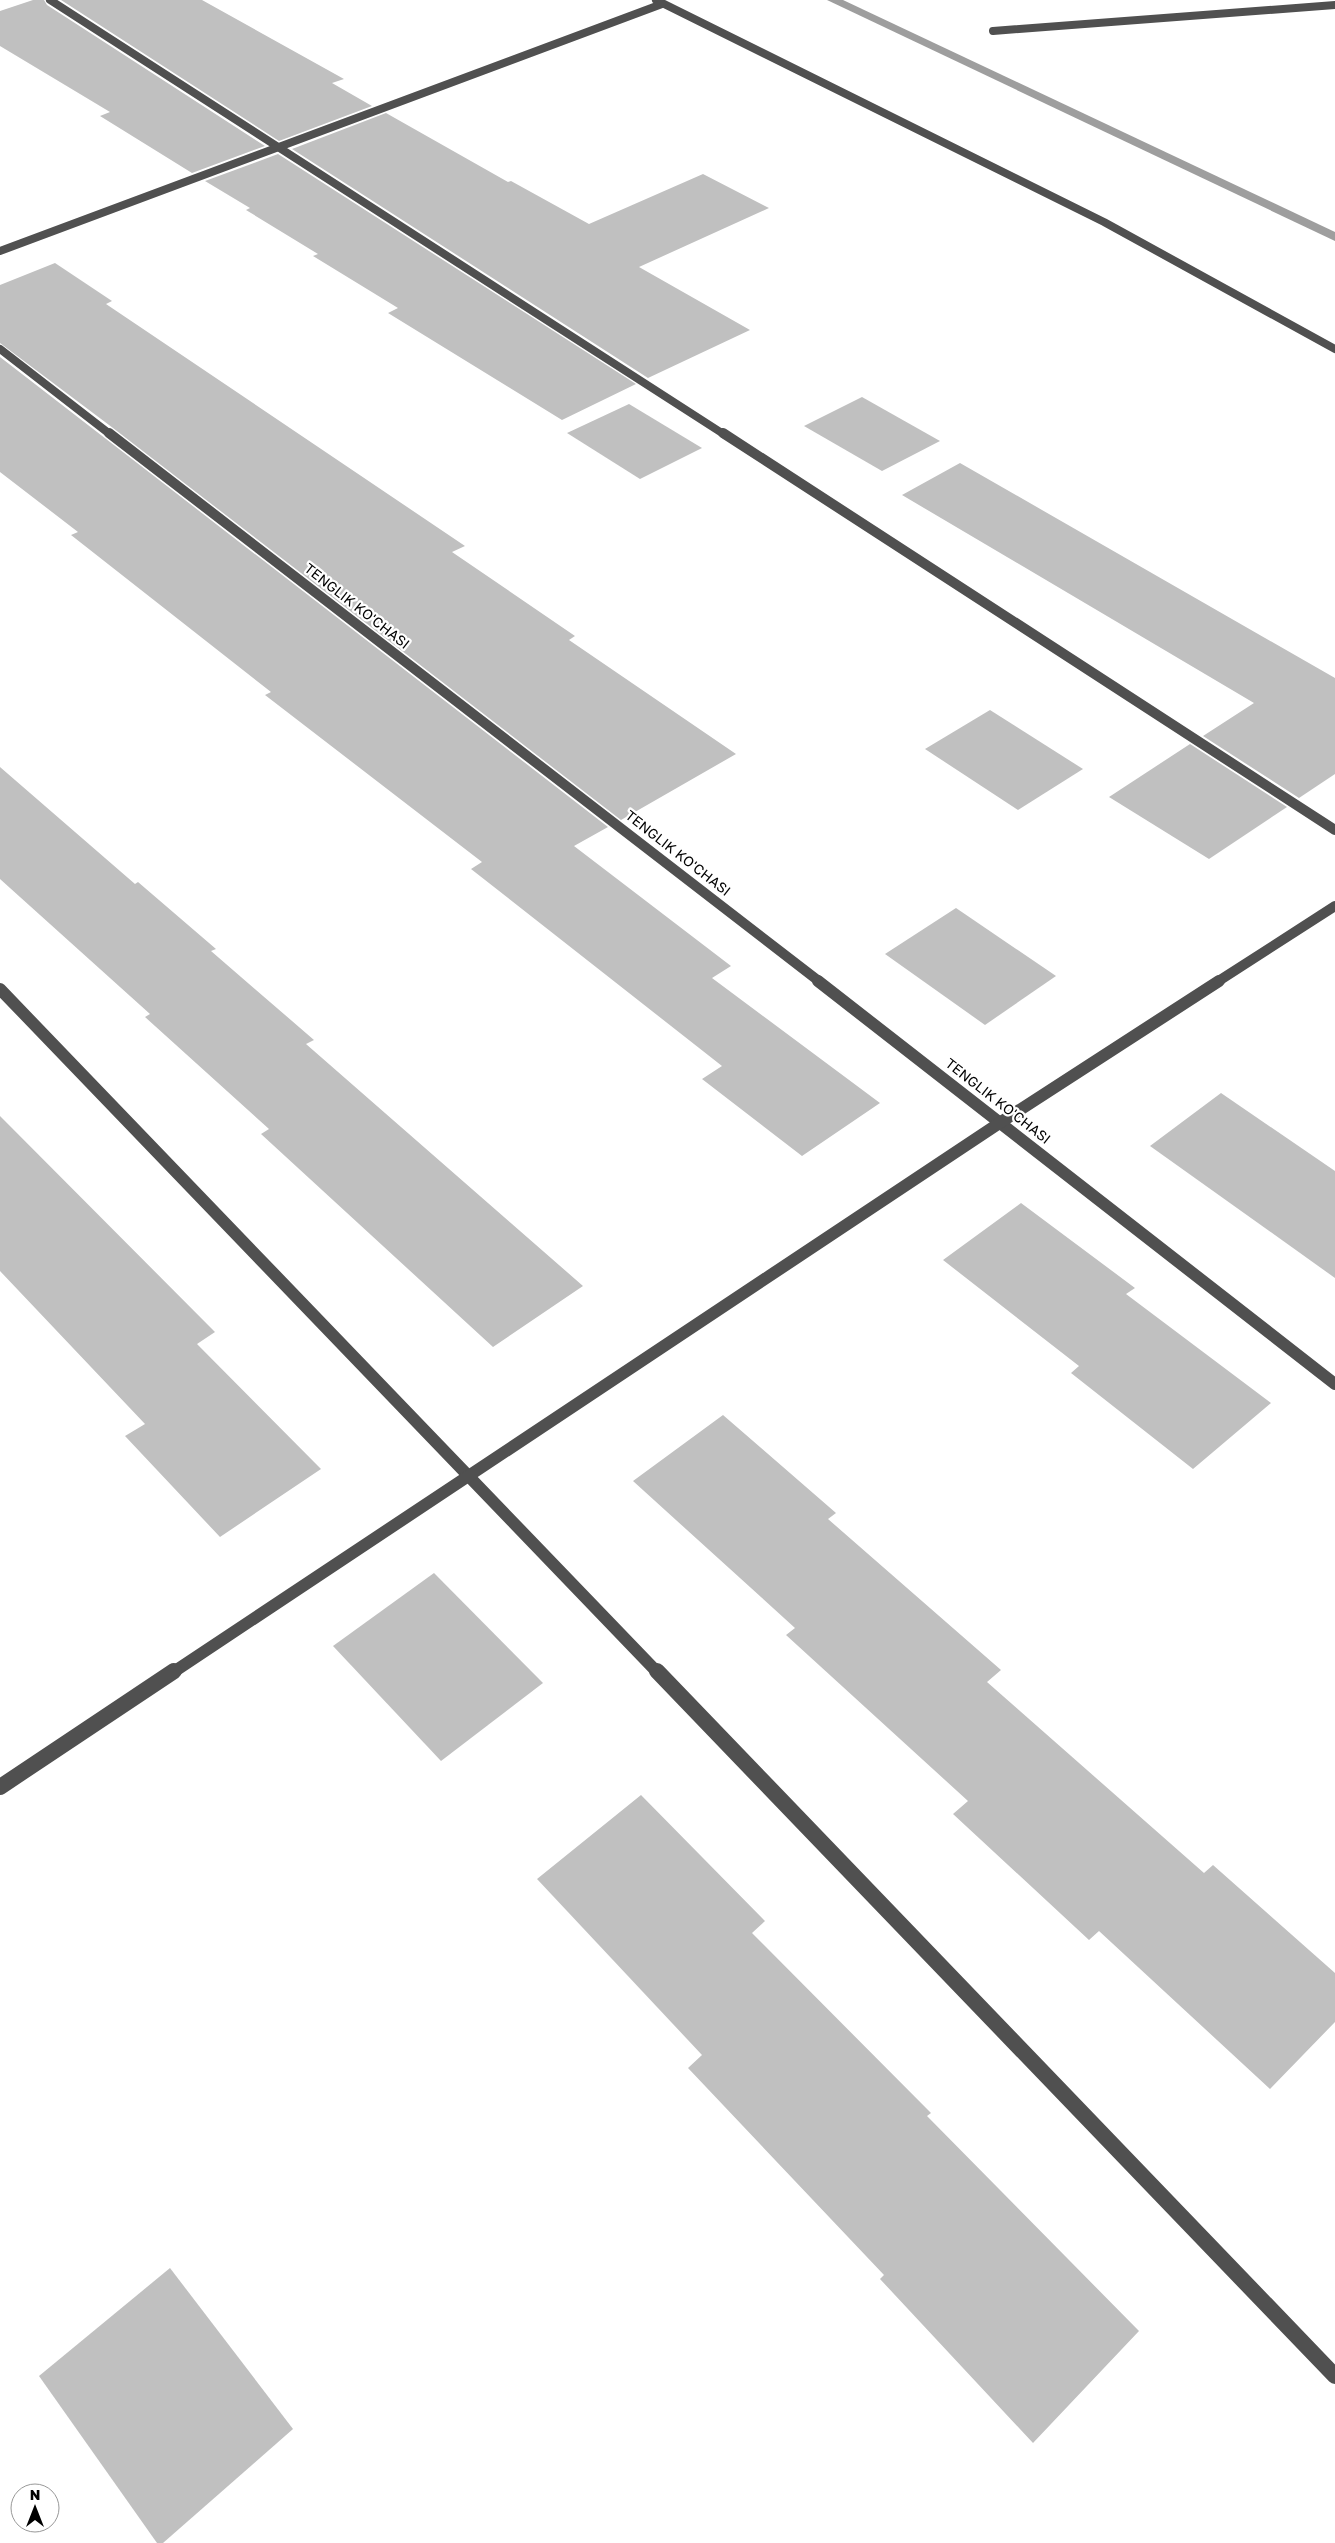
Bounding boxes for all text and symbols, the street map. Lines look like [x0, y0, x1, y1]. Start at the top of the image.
street label: TENGLIK KO'CHASI [301, 559, 413, 652]
street label: TENGLIK KO'CHASI [622, 806, 734, 899]
street label: TENGLIK KO'CHASI [942, 1054, 1054, 1147]
north arrow [10, 2483, 60, 2533]
text: N [30, 2486, 40, 2503]

